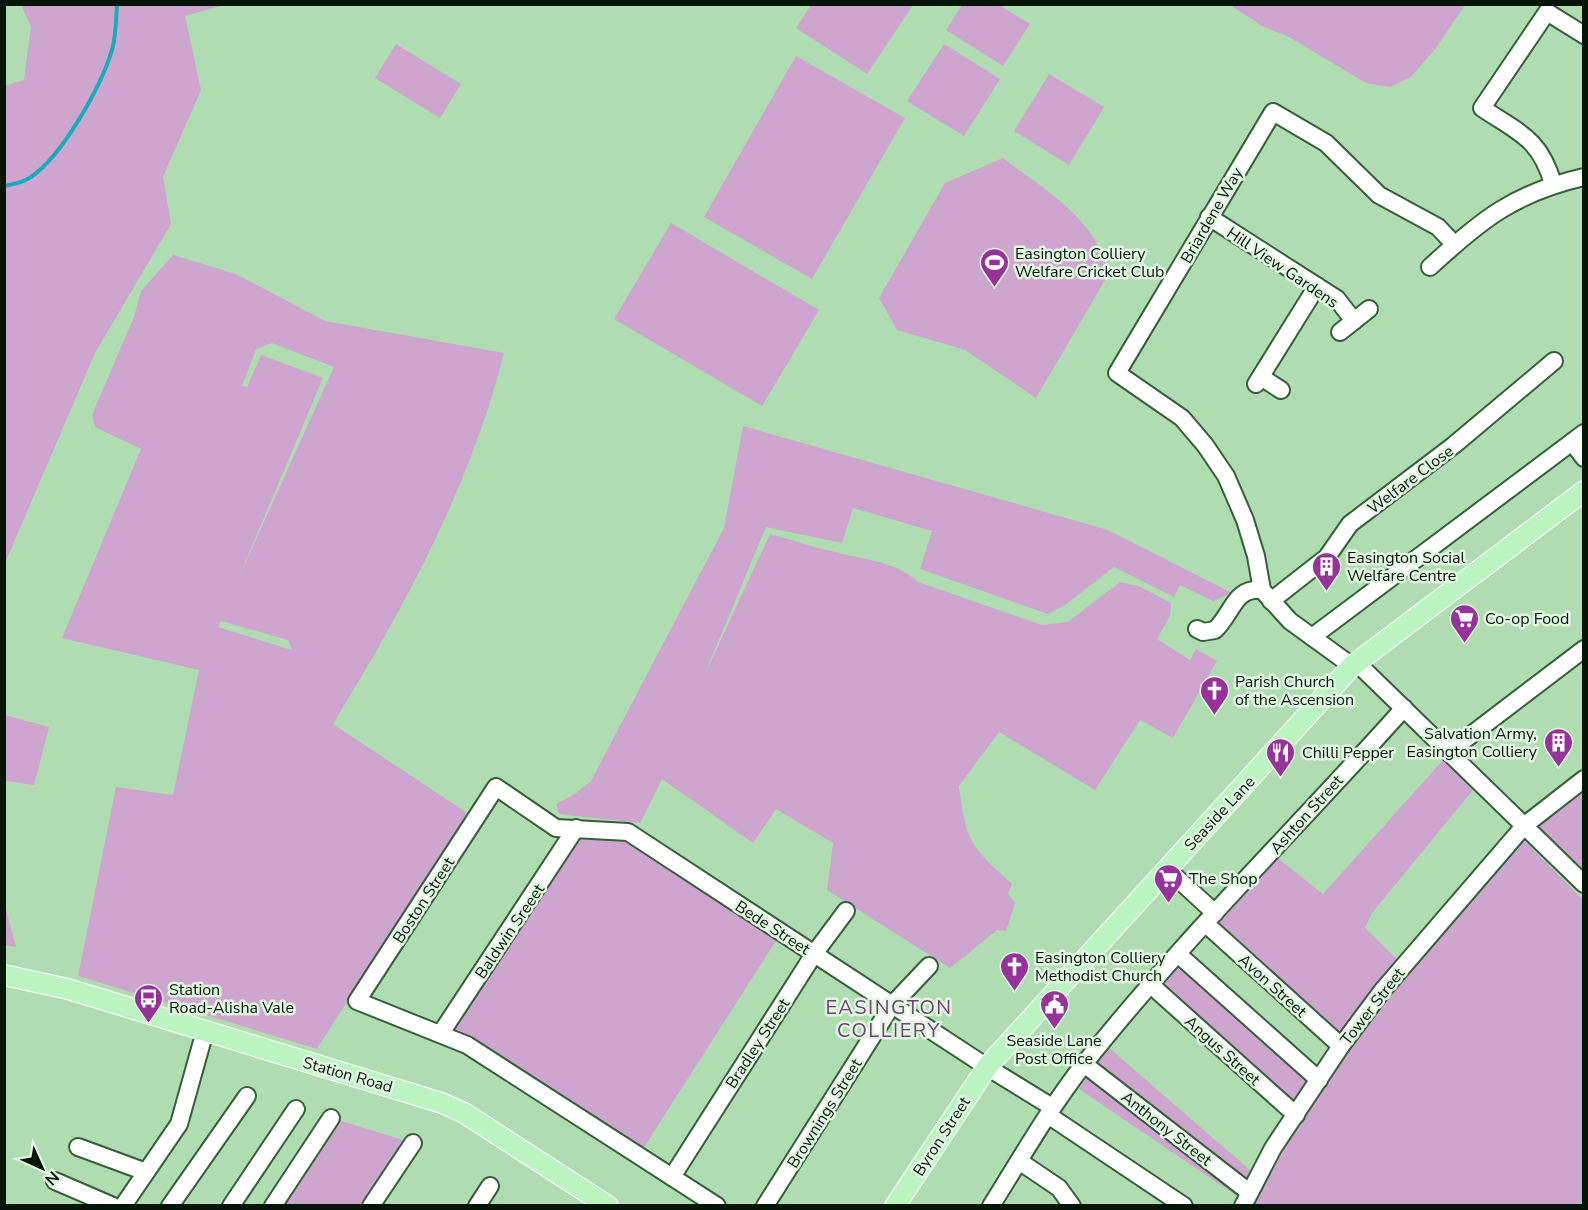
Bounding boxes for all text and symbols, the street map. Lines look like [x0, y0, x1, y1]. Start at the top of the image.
street label: Briardene Way [1176, 163, 1249, 267]
street label: Hill View Gardens [1222, 222, 1343, 313]
place label: Easington Colliery Welfare Cricket Club [1015, 243, 1164, 283]
sports icon: Easington Colliery Welfare Cricket Club [978, 246, 1010, 288]
street label: Welfare Close [1363, 440, 1458, 519]
place label: Easington Social Welfare Centre [1347, 547, 1466, 587]
building icon: Easington Social Welfare Centre [1310, 550, 1342, 592]
supermarket icon: Co-op Food [1448, 602, 1480, 644]
place label: Co-op Food [1485, 608, 1569, 630]
place label: Parish Church of the Ascension [1235, 671, 1354, 711]
church icon: Parish Church of the Ascension [1198, 674, 1230, 716]
place label: Salvation Army, Easington Colliery [1407, 723, 1538, 763]
building icon: Salvation Army, Easington Colliery [1542, 726, 1574, 768]
restaurant icon: Chilli Pepper [1265, 736, 1297, 778]
place label: Chilli Pepper [1302, 742, 1394, 764]
street label: Ashton Street [1265, 770, 1349, 859]
street label: Seaside Lane [1179, 771, 1260, 856]
street label: Boston Street [388, 853, 460, 948]
supermarket icon: The Shop [1152, 862, 1184, 904]
place label: The Shop [1189, 868, 1258, 890]
street label: Baldwin Sreeet [470, 879, 550, 983]
street label: Bede Street [731, 895, 814, 960]
place label: Easington Colliery Methodist Church [1035, 947, 1166, 987]
street label: Avon Street [1233, 949, 1312, 1023]
church icon: Easington Colliery Methodist Church [998, 950, 1030, 992]
street label: Tower Street [1336, 963, 1410, 1050]
place label: Station Road-Alisha Vale [169, 979, 294, 1019]
bus stop icon: Station Road-Alisha Vale [132, 982, 164, 1024]
public building icon: Seaside Lane Post Office [1038, 988, 1070, 1030]
street label: Bradley Street [720, 994, 795, 1093]
district label: EASINGTON COLLIERY [825, 994, 953, 1044]
street label: Angus Street [1180, 1011, 1265, 1091]
place label: Seaside Lane Post Office [1007, 1030, 1101, 1070]
street label: Station Road [300, 1052, 395, 1098]
street label: Brownings Street [782, 1054, 868, 1173]
street label: Anthony Street [1117, 1086, 1217, 1171]
street label: Byron Street [908, 1092, 976, 1180]
north arrow [12, 1138, 72, 1198]
text: N [40, 1166, 64, 1190]

